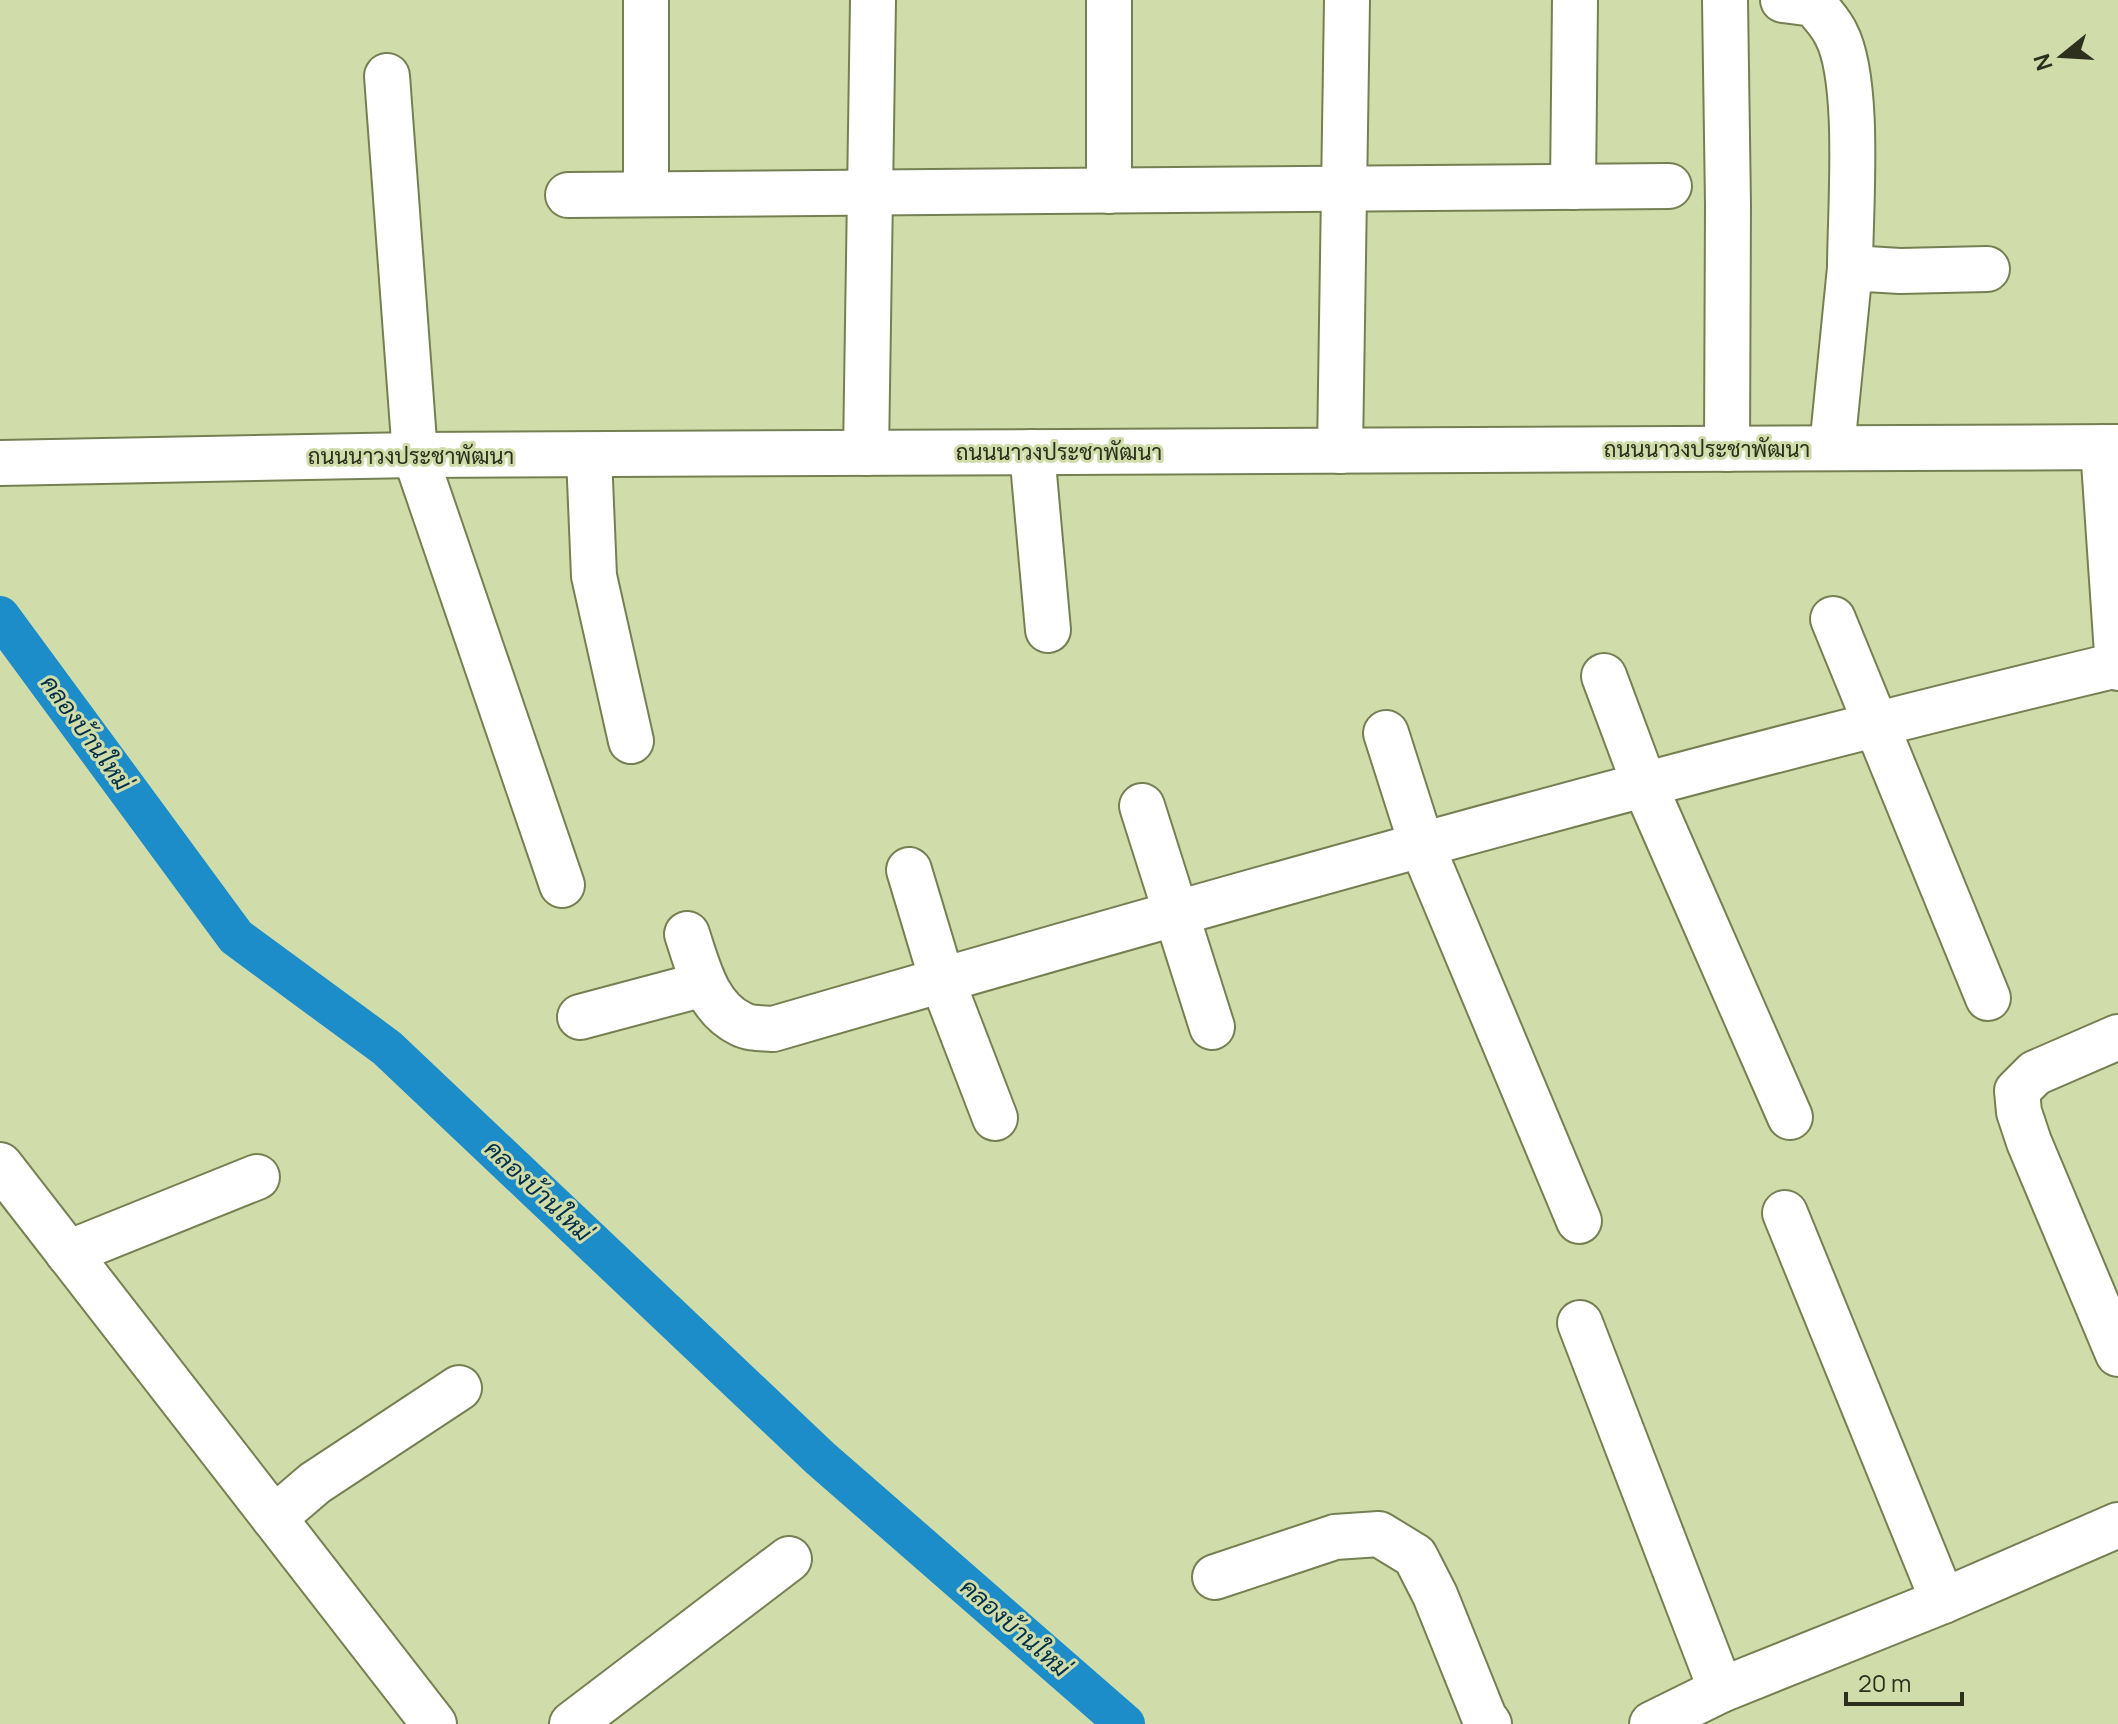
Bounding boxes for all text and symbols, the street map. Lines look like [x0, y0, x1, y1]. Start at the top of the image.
north arrow [2022, 16, 2102, 96]
text: N [2026, 50, 2060, 74]
street label: ถนนนาวงประชาพัฒนา [1604, 434, 1810, 464]
street label: ถนนนาวงประชาพัฒนา [956, 437, 1162, 467]
street label: ถนนนาวงประชาพัฒนา [308, 441, 514, 471]
water label: คลองบ้านใหม่ [34, 668, 141, 797]
water label: คลองบ้านใหม่ [478, 1132, 600, 1249]
water label: คลองบ้านใหม่ [954, 1570, 1079, 1684]
scale bar [1846, 1656, 1962, 1706]
text: 20 m [1858, 1666, 1911, 1699]

